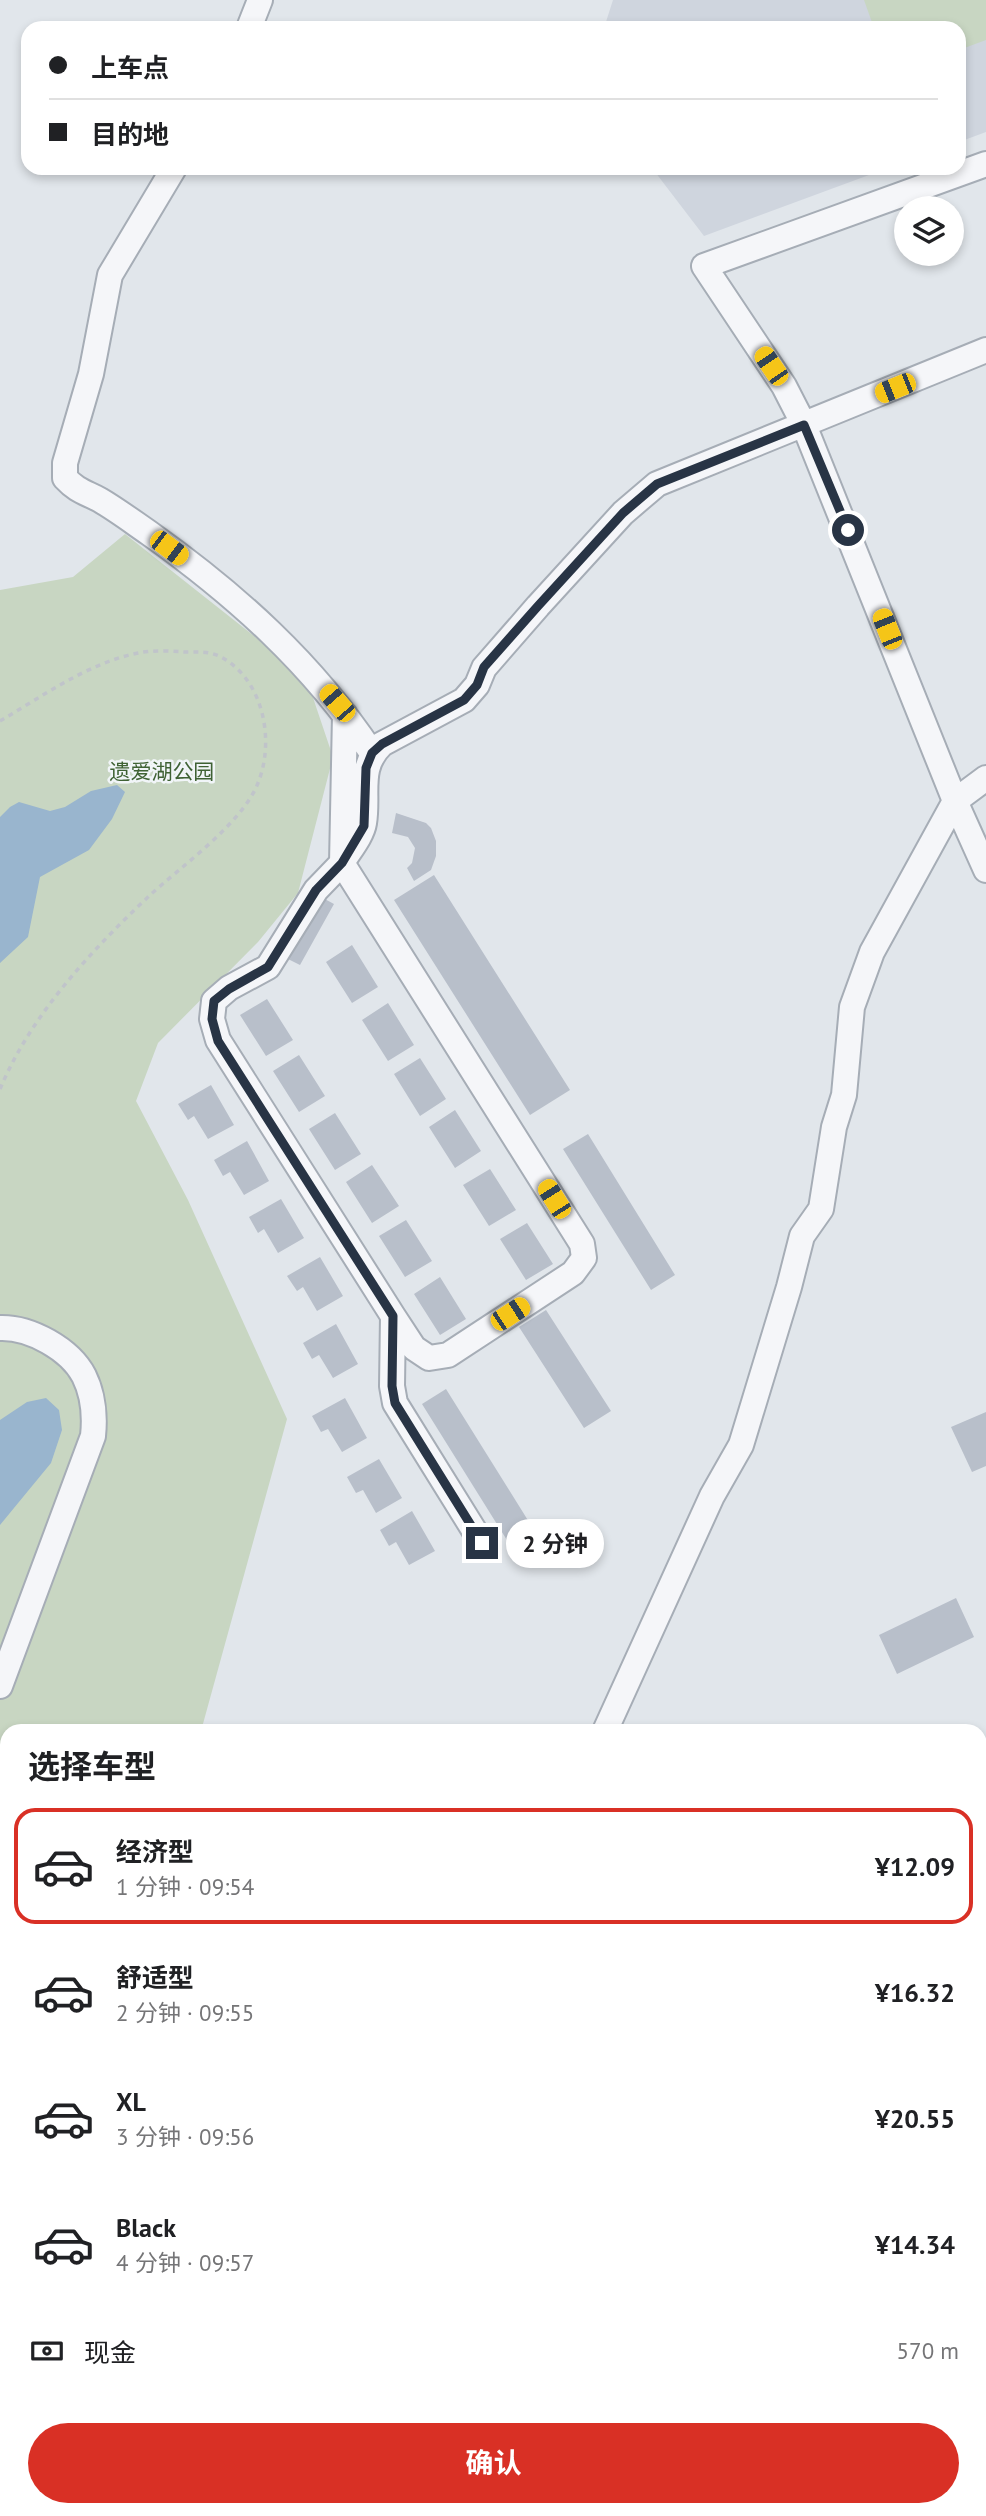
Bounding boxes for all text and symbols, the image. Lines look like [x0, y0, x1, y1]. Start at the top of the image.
text: 上车点 [91, 51, 169, 84]
text: 目的地 [91, 118, 169, 151]
map controls [894, 196, 964, 266]
button: layers [894, 196, 964, 266]
car [751, 343, 792, 389]
car [872, 370, 919, 406]
route start [832, 514, 864, 546]
car [146, 527, 193, 569]
car [870, 606, 905, 652]
car [316, 680, 359, 726]
park label: 遗爱湖公园 [110, 758, 215, 785]
car [534, 1176, 575, 1222]
car [487, 1294, 534, 1334]
callout: 2 分钟 [506, 1518, 604, 1568]
route end [466, 1527, 498, 1559]
text: 2 分钟 [523, 1529, 587, 1558]
text: 选择车型 [28, 1745, 156, 1787]
icon: car [32, 1835, 95, 1898]
text: 经济型 [116, 1835, 194, 1868]
text: ¥12.09 [875, 1850, 955, 1883]
text: 1 分钟 · 09:54 [116, 1872, 254, 1901]
icon: car [32, 1961, 95, 2024]
text: 舒适型 [116, 1961, 194, 1994]
text: ¥16.32 [875, 1976, 955, 2009]
text: 2 分钟 · 09:55 [116, 1998, 254, 2027]
text: XL [116, 2085, 146, 2118]
icon: car [32, 2087, 95, 2150]
text: ¥20.55 [875, 2102, 955, 2135]
text: 3 分钟 · 09:56 [116, 2122, 254, 2151]
text: Black [116, 2211, 176, 2244]
icon: car [32, 2213, 95, 2276]
text: ¥14.34 [875, 2228, 955, 2261]
text: 4 分钟 · 09:57 [116, 2248, 254, 2277]
icon: cash [28, 2332, 66, 2370]
text: 现金 [84, 2336, 136, 2369]
text: 570 m [897, 2336, 959, 2365]
button: 确认 [28, 2423, 959, 2503]

